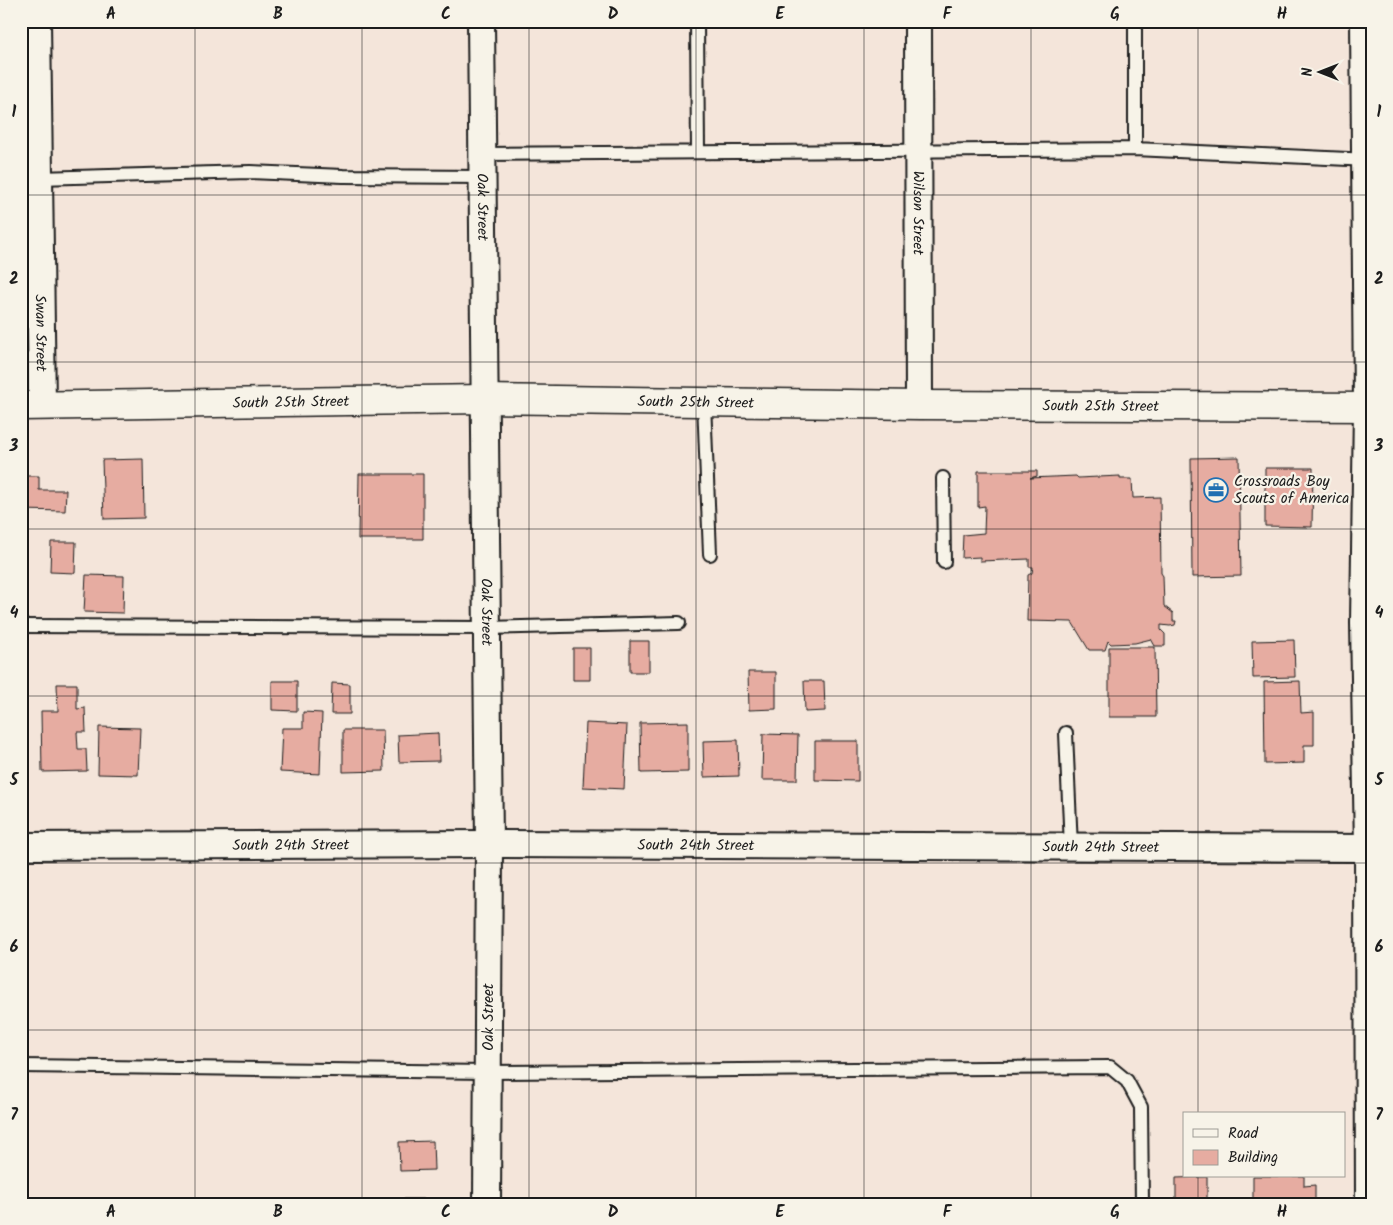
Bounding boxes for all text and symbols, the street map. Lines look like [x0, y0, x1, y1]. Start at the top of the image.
text: A [106, 2, 116, 27]
text: B [273, 2, 283, 27]
text: C [441, 2, 451, 27]
text: D [608, 2, 619, 27]
text: E [776, 2, 786, 27]
text: F [943, 2, 953, 27]
text: G [1110, 2, 1120, 27]
text: H [1277, 2, 1287, 27]
north arrow [1296, 48, 1346, 98]
text: N [1297, 67, 1319, 76]
text: 1 [12, 100, 17, 125]
text: 1 [1377, 100, 1382, 125]
street label: Wilson Street [905, 171, 930, 255]
street label: Oak Street [469, 173, 494, 241]
text: 2 [9, 267, 19, 292]
text: 2 [1374, 267, 1384, 292]
street label: Swan Street [28, 294, 53, 372]
street label: South 25th Street [233, 390, 350, 416]
street label: South 25th Street [637, 390, 755, 416]
street label: South 25th Street [1043, 395, 1159, 419]
text: 3 [9, 434, 19, 459]
text: 3 [1374, 434, 1384, 459]
place label: Crossroads Boy Scouts of America [1234, 470, 1349, 511]
office icon: Crossroads Boy Scouts of America [1203, 477, 1229, 503]
street label: Oak Street [473, 578, 498, 646]
text: 4 [10, 601, 19, 626]
text: 4 [1375, 601, 1384, 626]
text: 5 [9, 768, 20, 793]
text: 5 [1374, 768, 1385, 793]
street label: South 24th Street [233, 834, 350, 858]
street label: South 24th Street [638, 834, 755, 858]
street label: South 24th Street [1043, 836, 1160, 860]
text: 6 [10, 935, 19, 960]
text: 6 [1375, 935, 1384, 960]
street label: Oak Street [477, 983, 501, 1051]
text: 7 [10, 1103, 18, 1128]
text: 7 [1375, 1103, 1383, 1128]
legend [1183, 1112, 1346, 1178]
text: Road [1228, 1122, 1259, 1146]
text: Building [1228, 1146, 1278, 1170]
text: A [106, 1200, 116, 1225]
text: B [273, 1200, 283, 1225]
text: C [441, 1200, 451, 1225]
text: D [608, 1200, 619, 1225]
text: E [776, 1200, 786, 1225]
text: F [943, 1200, 953, 1225]
text: G [1110, 1200, 1120, 1225]
text: H [1277, 1200, 1287, 1225]

